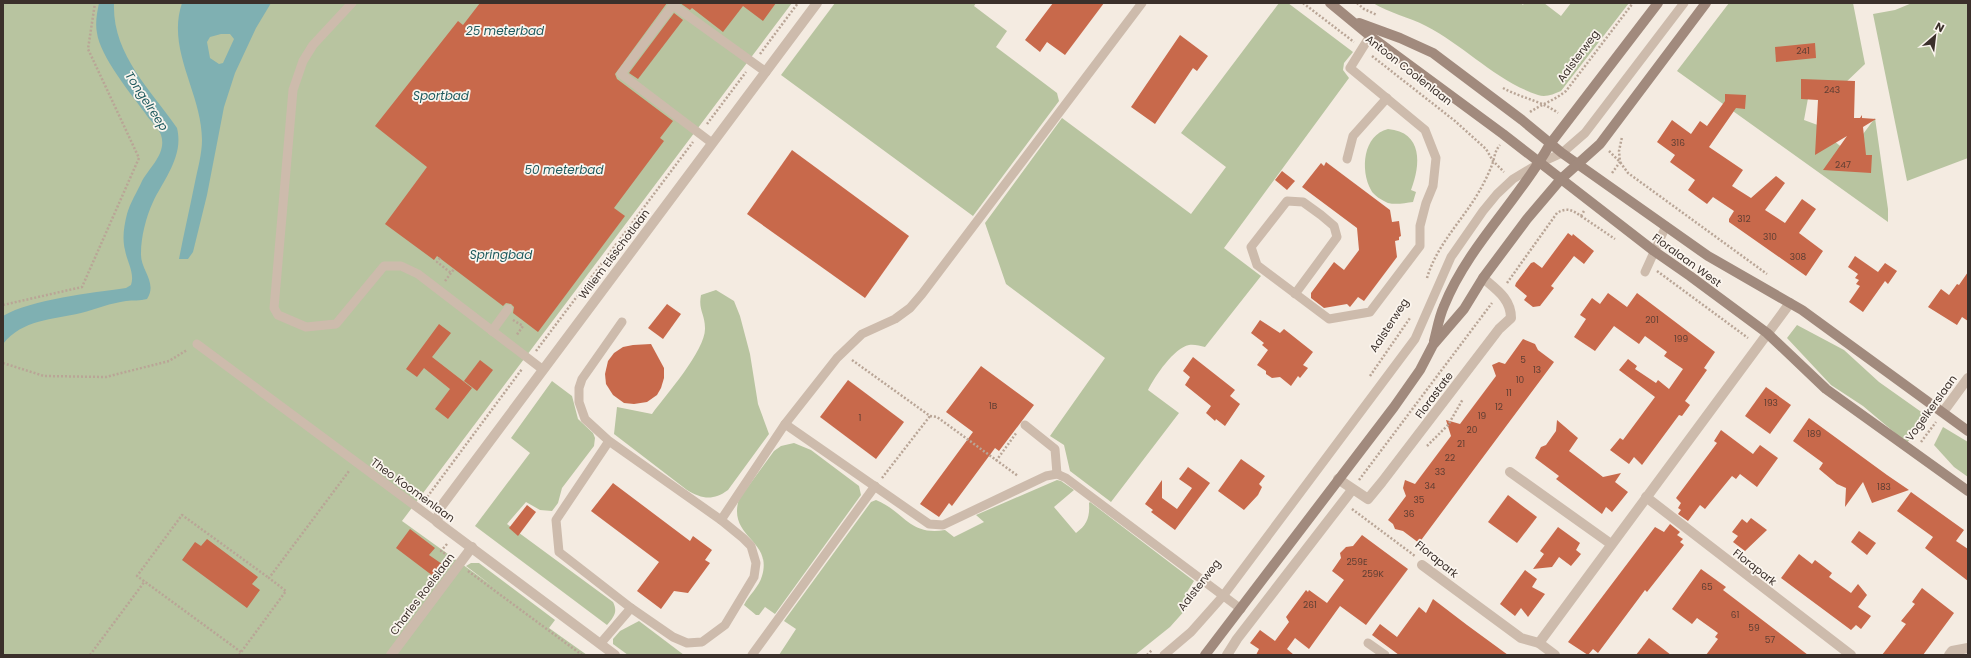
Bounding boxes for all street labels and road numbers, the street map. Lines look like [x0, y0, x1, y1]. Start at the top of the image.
street label: Aalsterweg [1553, 27, 1603, 85]
street label: Antoon Coolenlaan [1362, 31, 1456, 109]
street label: Willem Elsschotlaan [575, 206, 653, 302]
street label: Floralaan West [1649, 230, 1725, 290]
street label: Aalsterweg [1366, 295, 1412, 355]
street label: Florastate [1411, 368, 1457, 422]
street label: Vogelkerslaan [1901, 372, 1961, 444]
street label: Theo Koomenlaan [368, 454, 458, 526]
street label: Florapark [1412, 537, 1462, 582]
street label: Florapark [1730, 545, 1780, 589]
street label: Charles Roelslaan [386, 550, 458, 638]
street label: Aalsterweg [1174, 556, 1224, 614]

